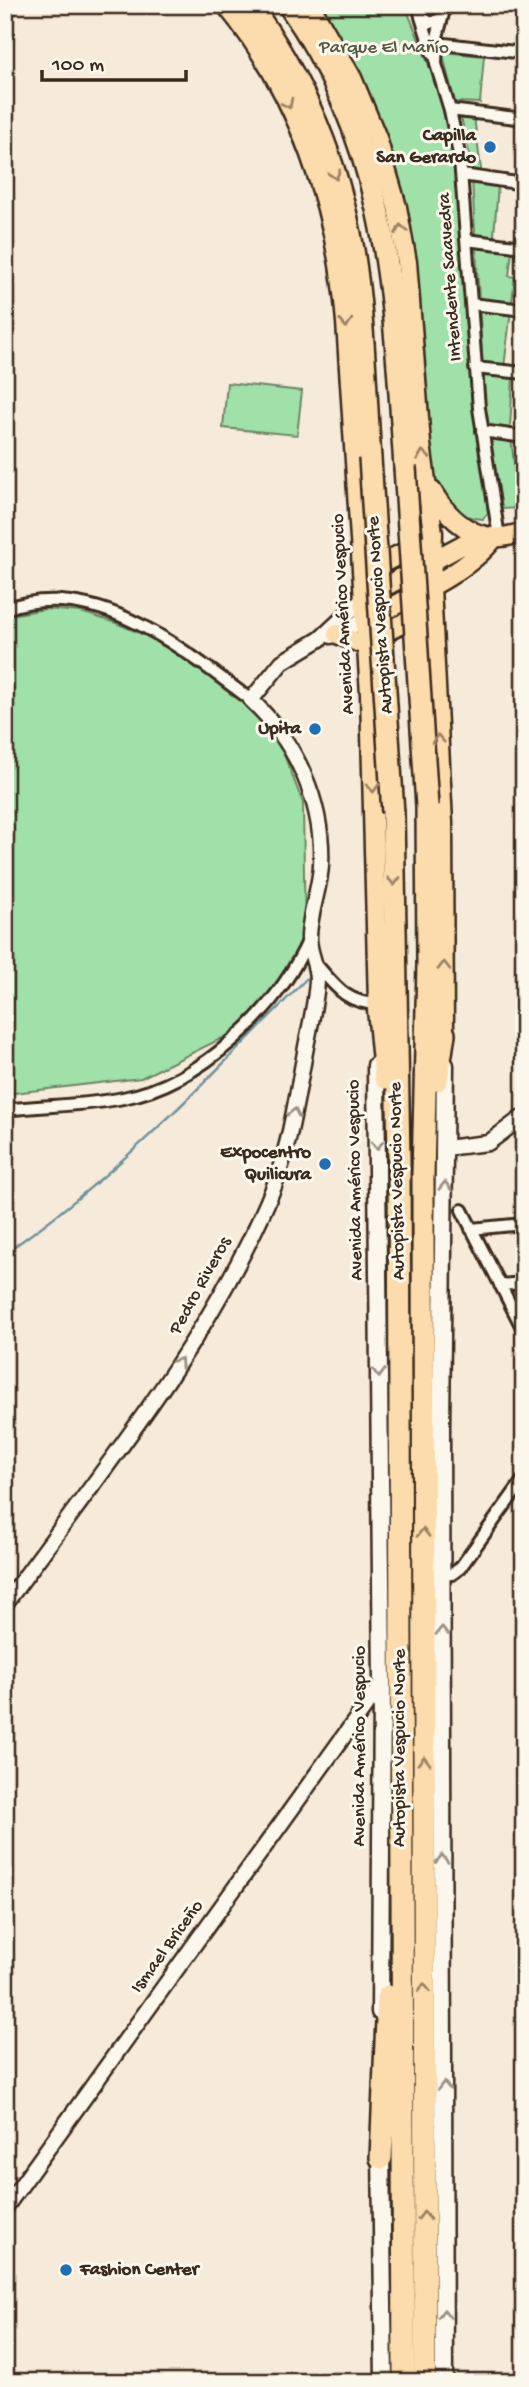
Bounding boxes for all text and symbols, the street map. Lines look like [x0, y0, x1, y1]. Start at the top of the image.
park label: Parque El Mañío [318, 37, 449, 60]
scale bar [42, 38, 186, 82]
text: 100 m [51, 54, 104, 79]
one-way arrow [280, 97, 294, 109]
place label: Capilla San Gerardo [376, 125, 477, 170]
marker: Capilla San Gerardo [482, 139, 498, 155]
one-way arrow [326, 169, 341, 181]
street label: Intendente Saavedra [434, 191, 468, 362]
one-way arrow [394, 223, 409, 235]
one-way arrow [338, 318, 353, 329]
one-way arrow [415, 449, 430, 461]
street label: Avenida Américo Vespucio [327, 513, 361, 715]
street label: Autopista Vespucio Norte [363, 515, 399, 715]
place label: Upita [258, 718, 302, 741]
marker: Upita [307, 721, 323, 737]
one-way arrow [430, 733, 445, 744]
one-way arrow [366, 782, 381, 793]
one-way arrow [386, 876, 402, 887]
one-way arrow [436, 960, 452, 971]
street label: Avenida Américo Vespucio [343, 1079, 369, 1281]
street label: Autopista Vespucio Norte [385, 1082, 411, 1280]
one-way arrow [285, 1107, 300, 1119]
one-way arrow [369, 1141, 385, 1151]
place label: Expocentro Quilicura [220, 1142, 312, 1187]
marker: Expocentro Quilicura [317, 1156, 333, 1172]
one-way arrow [437, 1180, 453, 1190]
street label: Pedro Riveros [164, 1232, 238, 1340]
one-way arrow [171, 1357, 184, 1370]
one-way arrow [371, 1368, 387, 1379]
one-way arrow [415, 1527, 431, 1538]
one-way arrow [434, 1625, 450, 1636]
street label: Avenida Américo Vespucio [349, 1645, 372, 1846]
street label: Autopista Vespucio Norte [389, 1649, 412, 1847]
one-way arrow [416, 1755, 432, 1765]
one-way arrow [434, 1853, 450, 1863]
street label: Ismael Briceño [126, 1896, 210, 1998]
one-way arrow [416, 1982, 432, 1993]
one-way arrow [436, 2080, 452, 2091]
one-way arrow [416, 2210, 432, 2220]
place label: Fashion Center [79, 2259, 201, 2282]
marker: Fashion Center [58, 2262, 74, 2278]
one-way arrow [436, 2308, 452, 2318]

